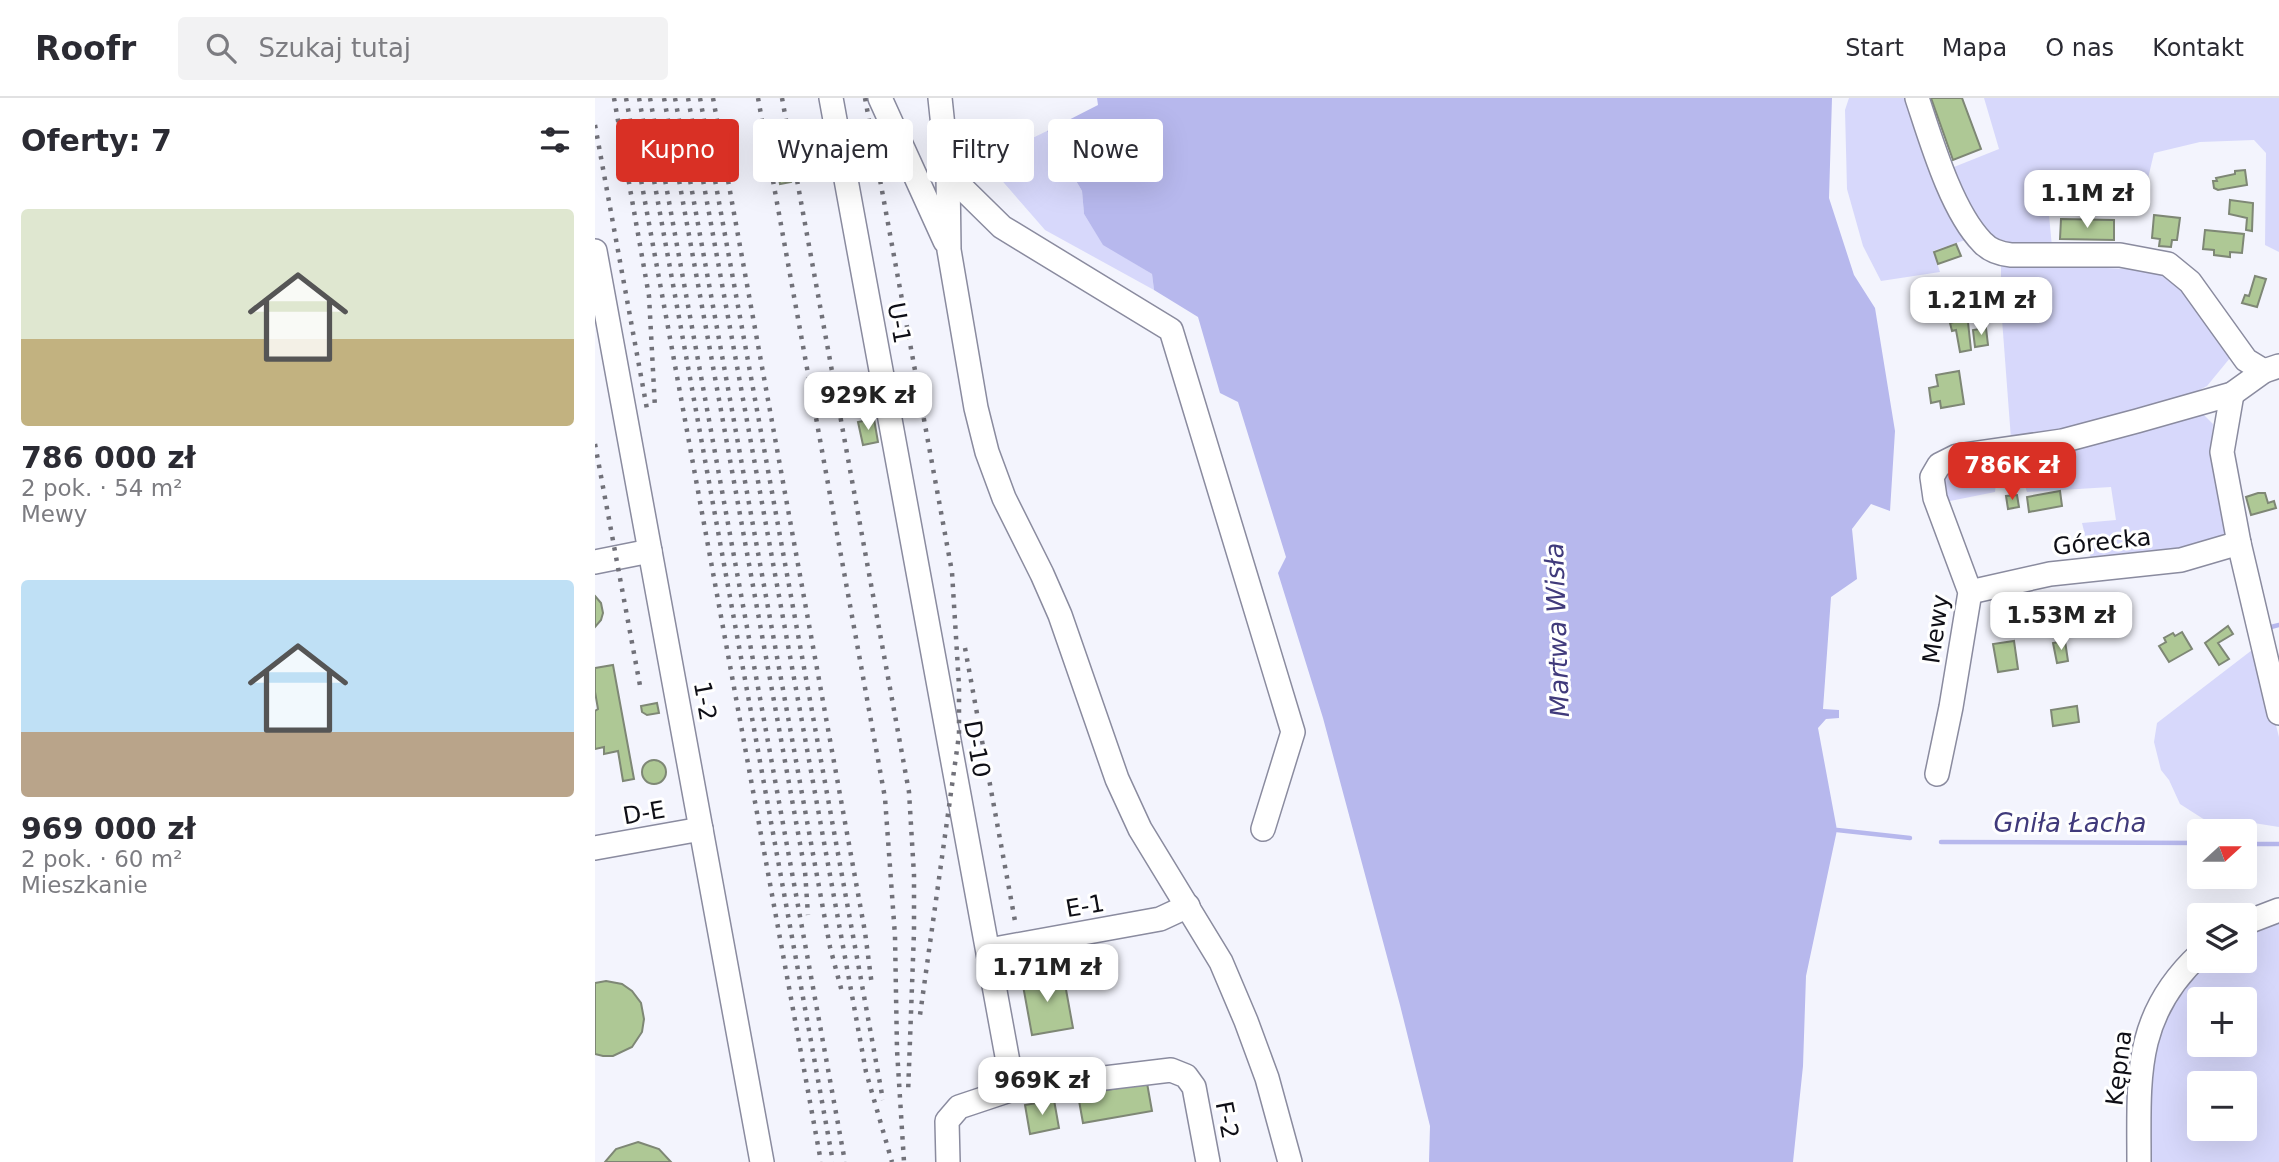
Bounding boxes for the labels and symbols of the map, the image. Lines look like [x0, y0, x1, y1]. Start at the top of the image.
pin: 1.1M zł [2022, 170, 2152, 230]
pin: 1.21M zł [1909, 278, 2053, 337]
street label: U-1 [882, 300, 916, 346]
pin: 929K zł [803, 372, 933, 432]
pin: 786K zł [1947, 442, 2077, 502]
street label: Górecka [2051, 523, 2153, 561]
water label: Martwa Wisła [1539, 542, 1575, 718]
pin: 1.53M zł [1989, 592, 2133, 652]
street label: Mewy [1917, 593, 1955, 665]
street label: 1-2 [688, 679, 722, 723]
street label: D-10 [958, 718, 996, 780]
street label: D-E [621, 796, 667, 830]
water label: Gniła Łacha [1994, 808, 2146, 838]
north arrow [2187, 819, 2257, 889]
street label: E-1 [1063, 889, 1107, 923]
pin: 1.71M zł [975, 944, 1119, 1004]
street label: Kępna [2100, 1029, 2138, 1107]
pin: 969K zł [977, 1058, 1107, 1117]
street label: F-2 [1210, 1099, 1244, 1141]

